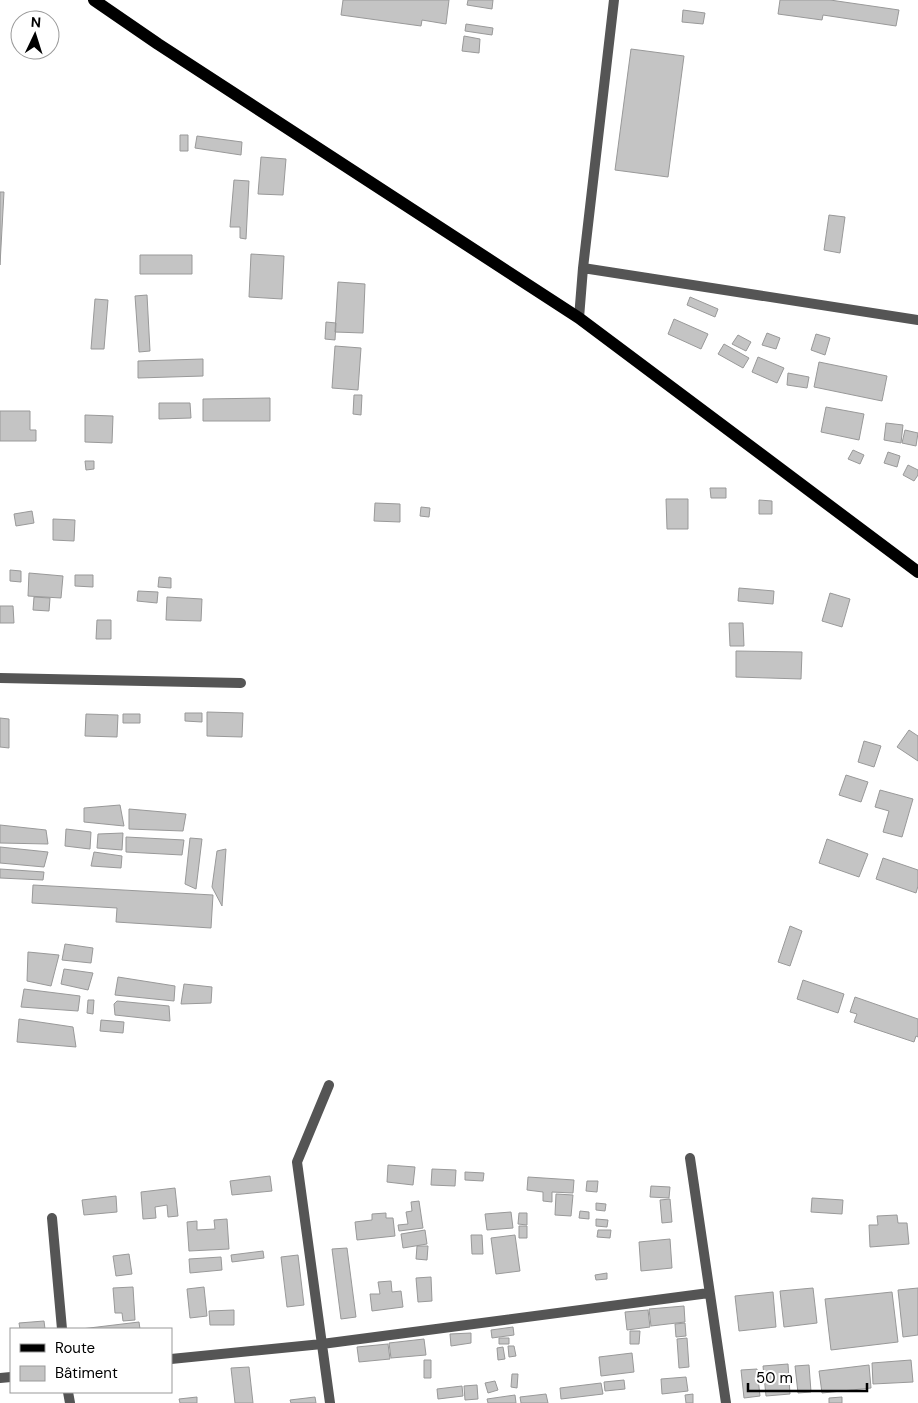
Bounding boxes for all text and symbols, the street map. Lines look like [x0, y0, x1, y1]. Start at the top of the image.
north arrow [10, 10, 60, 60]
text: N [30, 13, 42, 31]
legend [10, 1328, 172, 1393]
text: Route [55, 1338, 95, 1358]
scale bar [748, 1360, 867, 1392]
text: Bâtiment [55, 1363, 118, 1383]
text: 50 m [756, 1368, 793, 1388]

